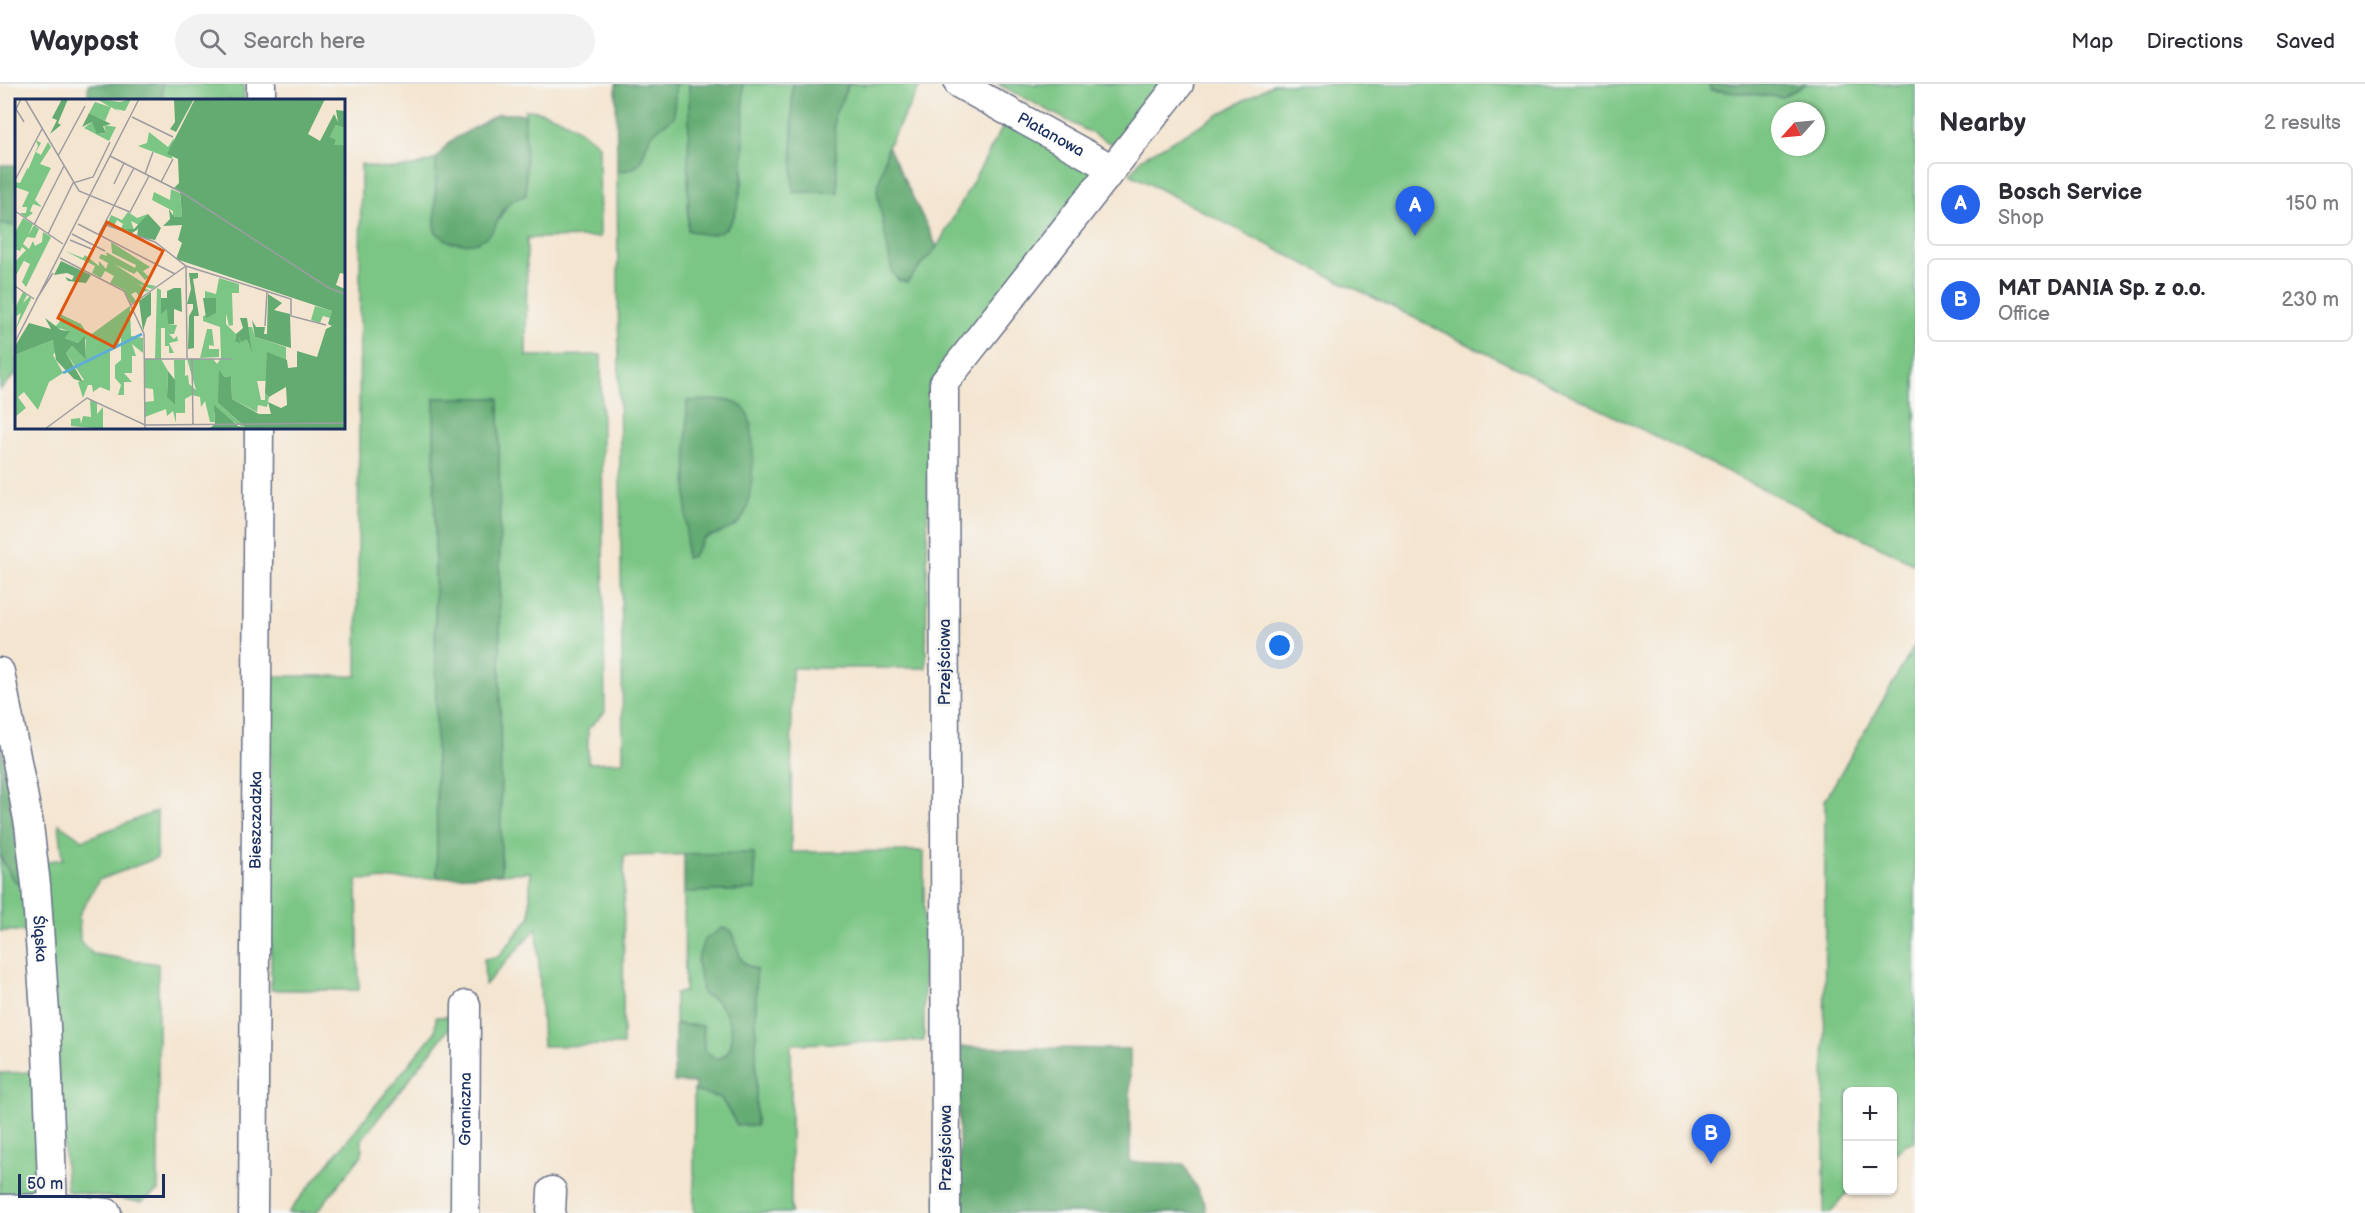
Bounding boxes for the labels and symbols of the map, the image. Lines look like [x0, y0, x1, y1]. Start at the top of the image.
inset map [15, 99, 345, 429]
north arrow [1771, 102, 1825, 156]
street label: Platanowa [1014, 109, 1088, 161]
pin: A [1396, 186, 1434, 236]
street label: Przejściowa [936, 619, 955, 705]
your location [1265, 631, 1294, 660]
street label: Bieszczadzka [246, 771, 266, 869]
street label: Śląska [29, 915, 51, 963]
street label: Graniczna [456, 1072, 475, 1146]
street label: Przejściowa [937, 1105, 956, 1191]
pin: B [1692, 1114, 1730, 1164]
scale bar [18, 1171, 165, 1198]

